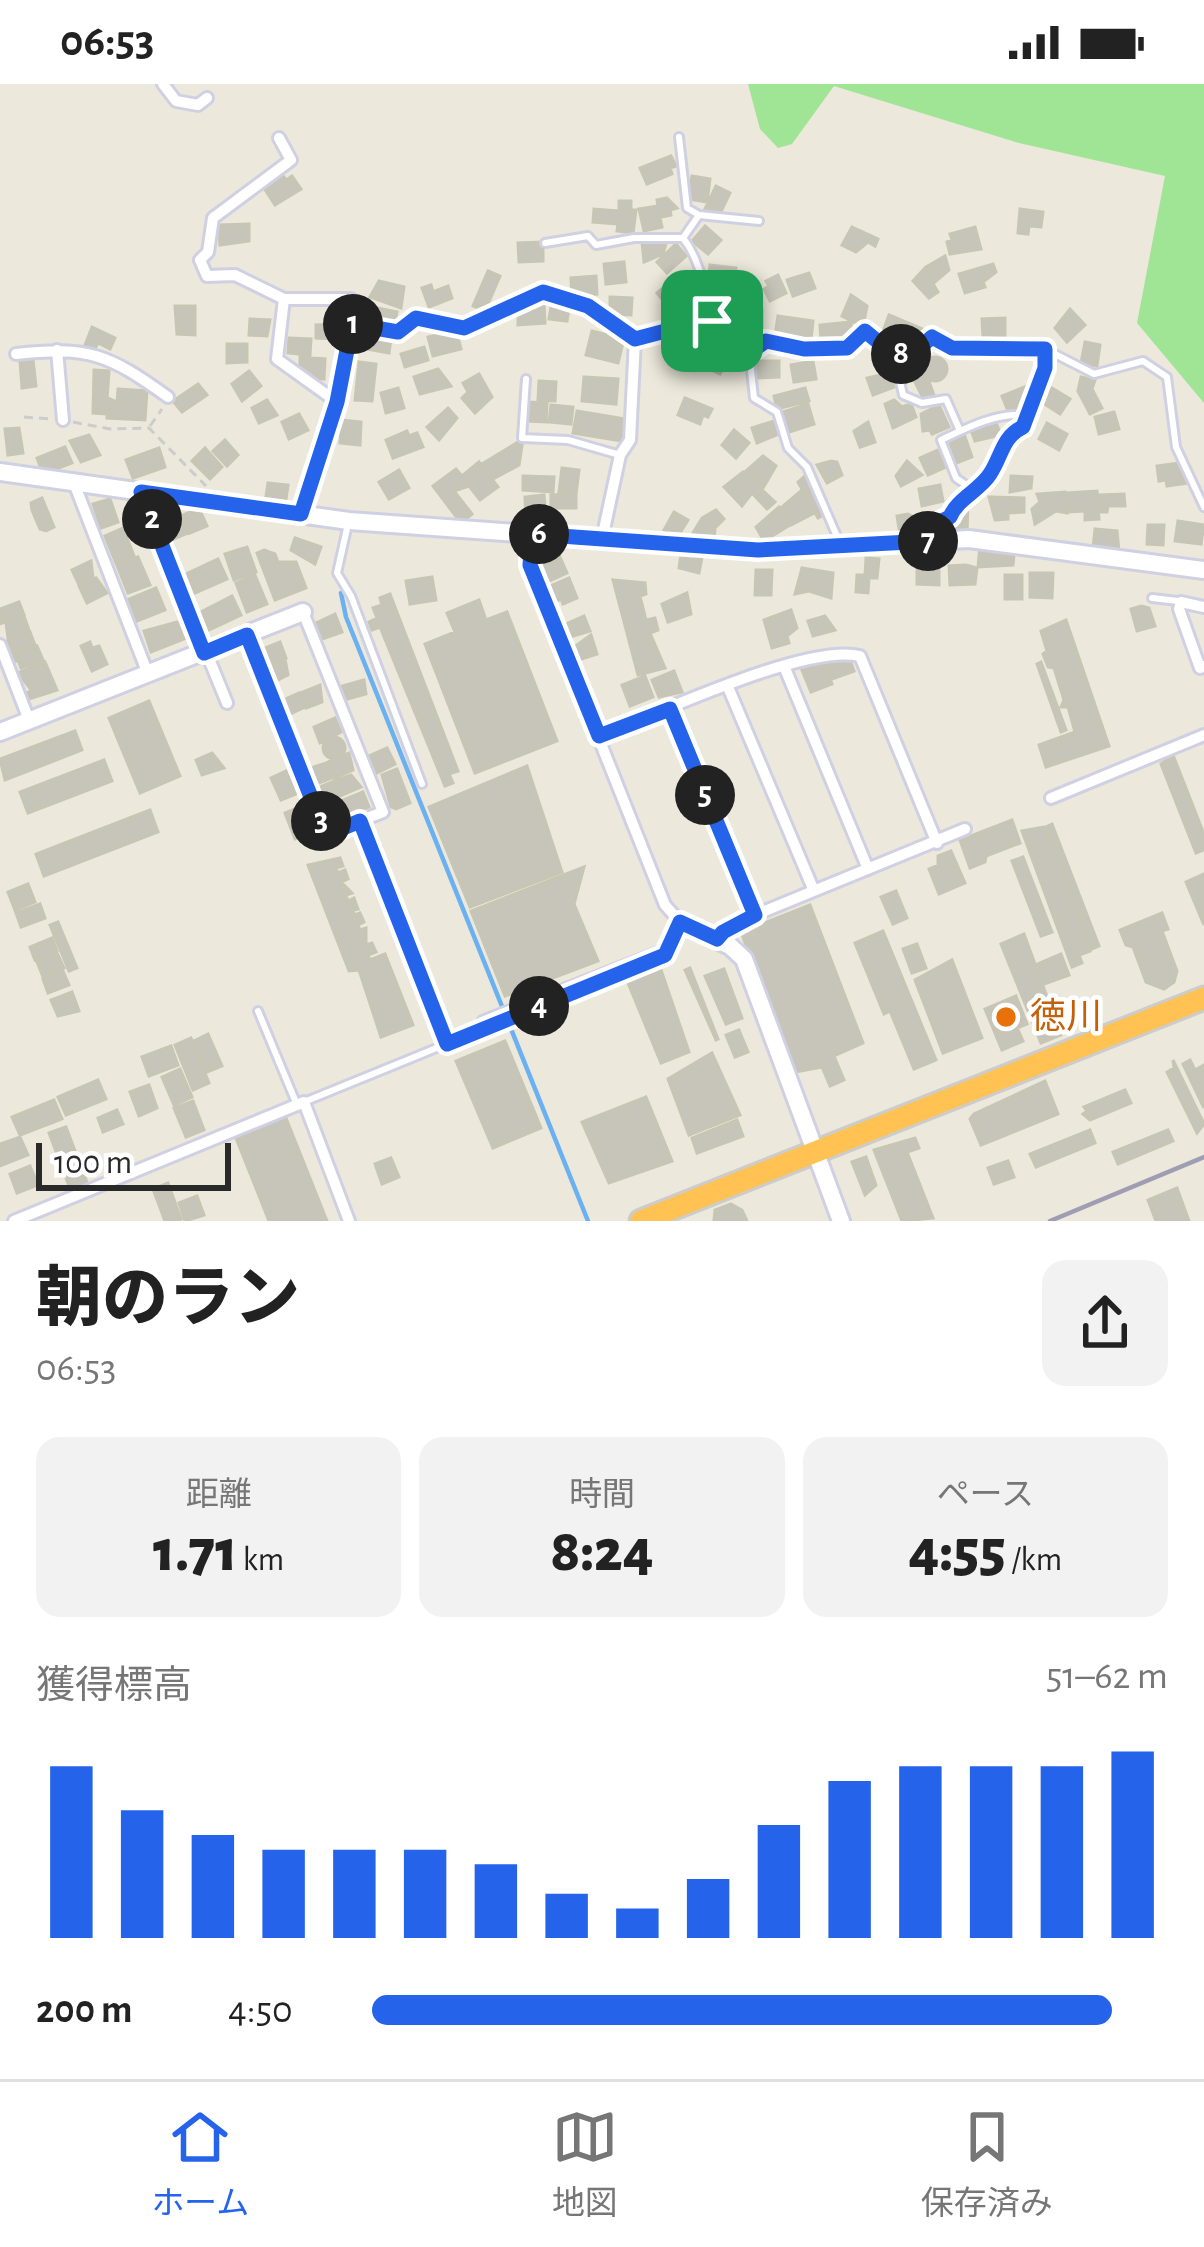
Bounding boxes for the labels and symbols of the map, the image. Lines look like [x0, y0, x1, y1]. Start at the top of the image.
pin [661, 270, 763, 372]
pin: 1 [323, 294, 383, 354]
pin: 8 [871, 324, 931, 384]
pin: 2 [122, 489, 182, 549]
pin: 6 [509, 504, 569, 564]
pin: 7 [898, 511, 958, 571]
pin: 5 [675, 765, 735, 825]
pin: 3 [291, 791, 351, 851]
pin: 4 [509, 976, 569, 1036]
place label: 徳川 [1030, 997, 1102, 1035]
marker: 徳川 [993, 1004, 1019, 1030]
scale bar [36, 1137, 231, 1190]

